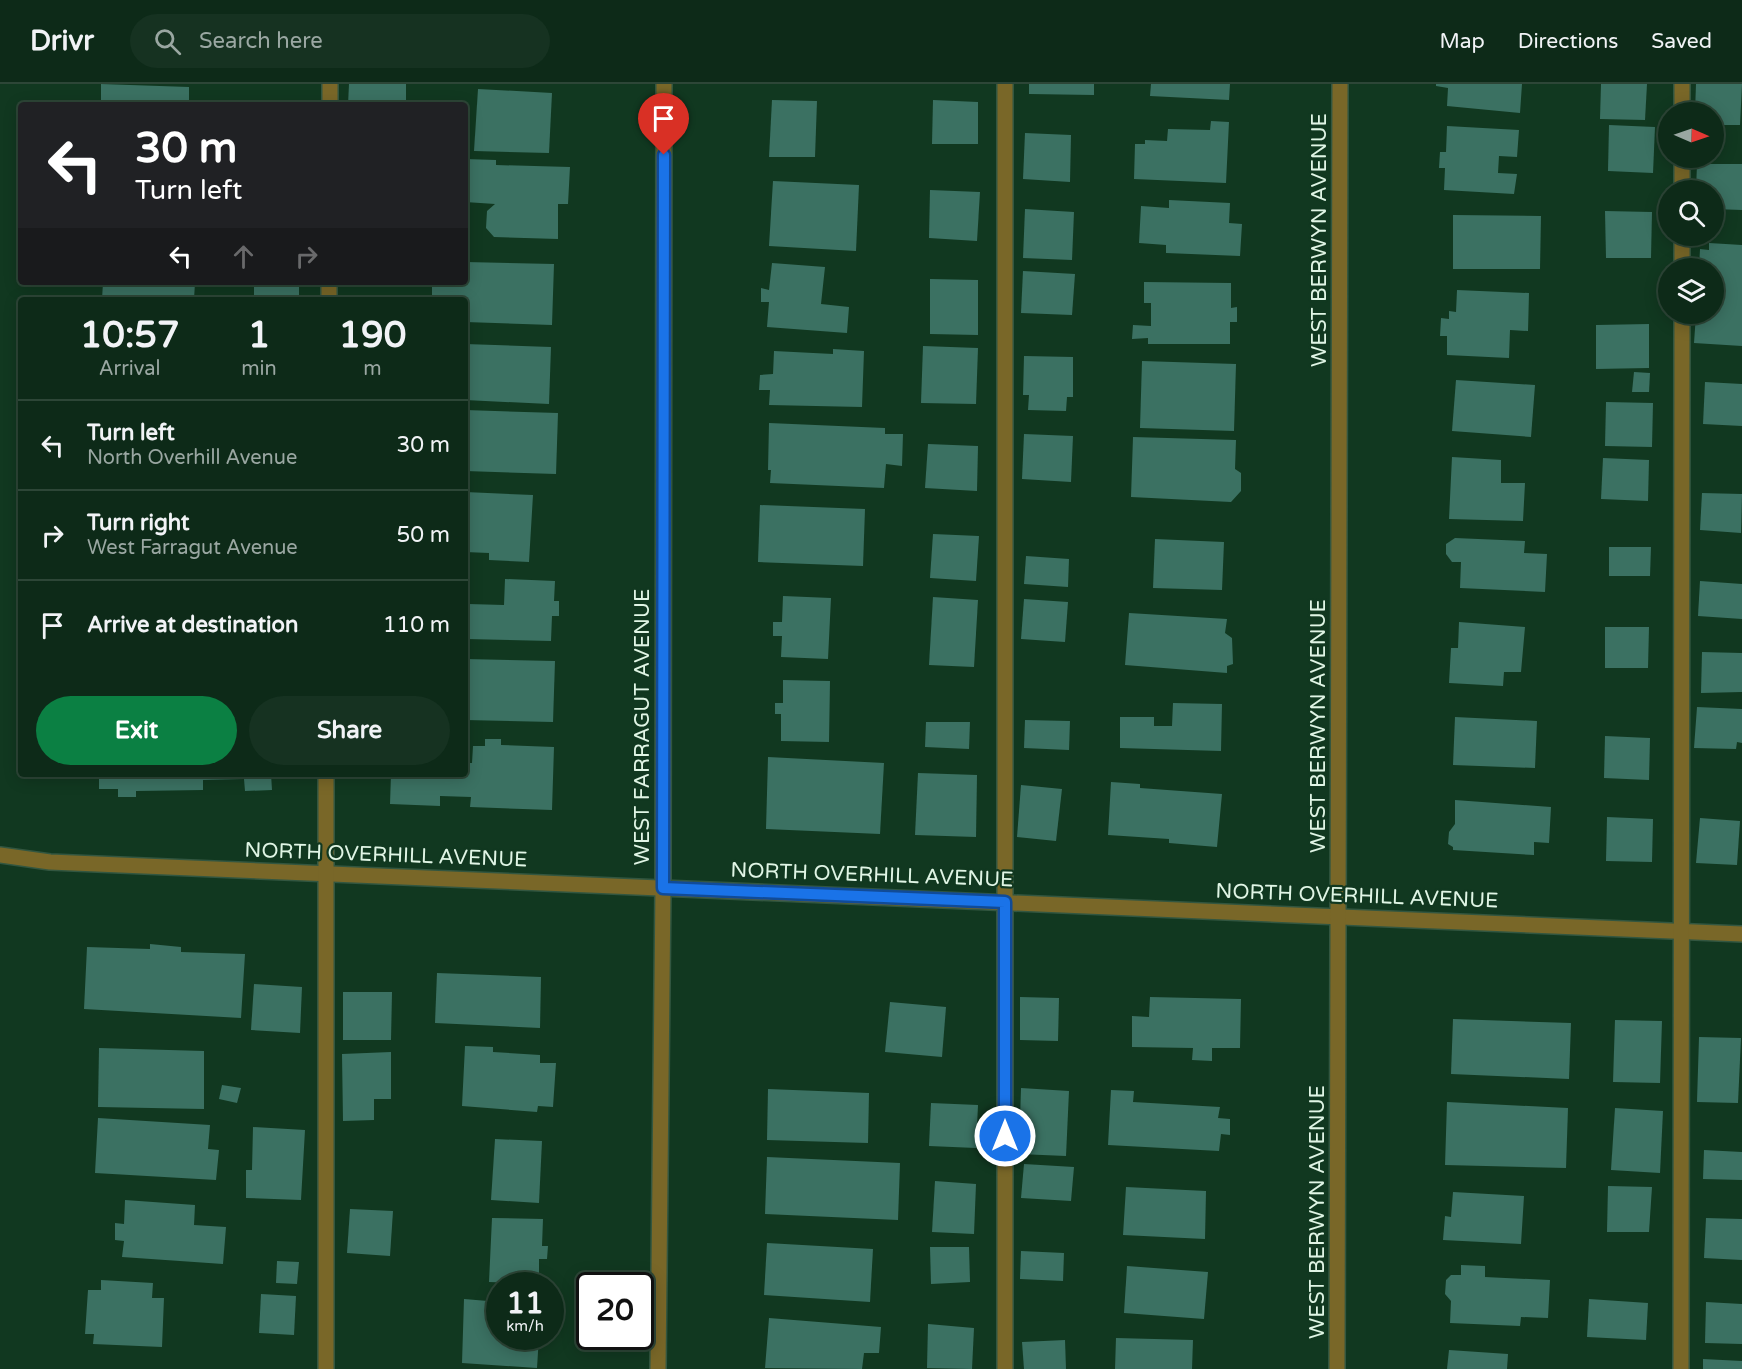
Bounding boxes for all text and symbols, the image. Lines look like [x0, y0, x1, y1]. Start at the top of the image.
search box [130, 14, 550, 68]
text: Drivr [30, 24, 94, 58]
icon: search [151, 25, 184, 58]
text: Search here [199, 28, 323, 54]
text: Map [1439, 29, 1485, 54]
text: Directions [1518, 29, 1618, 54]
text: Saved [1651, 29, 1712, 54]
pin [638, 93, 689, 155]
icon: arrive [647, 102, 680, 135]
north arrow [1658, 102, 1724, 168]
map controls [1658, 102, 1724, 324]
street label: WEST BERWYN AVENUE [1307, 113, 1332, 367]
text: 30 m [135, 123, 237, 174]
icon: left [36, 126, 114, 204]
text: Turn left [135, 174, 242, 207]
button: search [1658, 180, 1724, 246]
icon: left [164, 240, 197, 273]
icon: ahead [227, 240, 260, 273]
icon: right [290, 240, 323, 273]
button: layers [1658, 258, 1724, 324]
text: 10:57 [80, 314, 180, 357]
text: 1 [248, 314, 270, 357]
text: 190 [338, 314, 406, 357]
text: Arrival [99, 357, 161, 381]
text: min [241, 357, 277, 381]
text: m [363, 357, 382, 381]
text: Turn left [87, 420, 175, 446]
icon: left [36, 429, 69, 462]
text: 30 m [396, 432, 450, 458]
text: North Overhill Avenue [87, 446, 297, 470]
text: Turn right [87, 510, 189, 536]
icon: right [36, 519, 69, 552]
text: 50 m [396, 522, 450, 548]
text: West Farragut Avenue [87, 536, 298, 560]
street label: WEST FARRAGUT AVENUE [630, 589, 655, 865]
street label: WEST BERWYN AVENUE [1306, 599, 1331, 853]
icon: arrive [36, 609, 69, 642]
text: Arrive at destination [87, 612, 298, 638]
text: 110 m [383, 612, 450, 638]
button: Exit [36, 696, 237, 765]
button: Share [249, 696, 450, 765]
street label: NORTH OVERHILL AVENUE [244, 838, 528, 872]
street label: NORTH OVERHILL AVENUE [730, 858, 1014, 892]
street label: NORTH OVERHILL AVENUE [1215, 879, 1499, 913]
street label: WEST BERWYN AVENUE [1305, 1085, 1330, 1339]
position arrow [973, 1104, 1037, 1168]
speed limit sign: 20 [576, 1272, 654, 1350]
text: 11 [506, 1285, 544, 1322]
text: km/h [506, 1317, 544, 1335]

